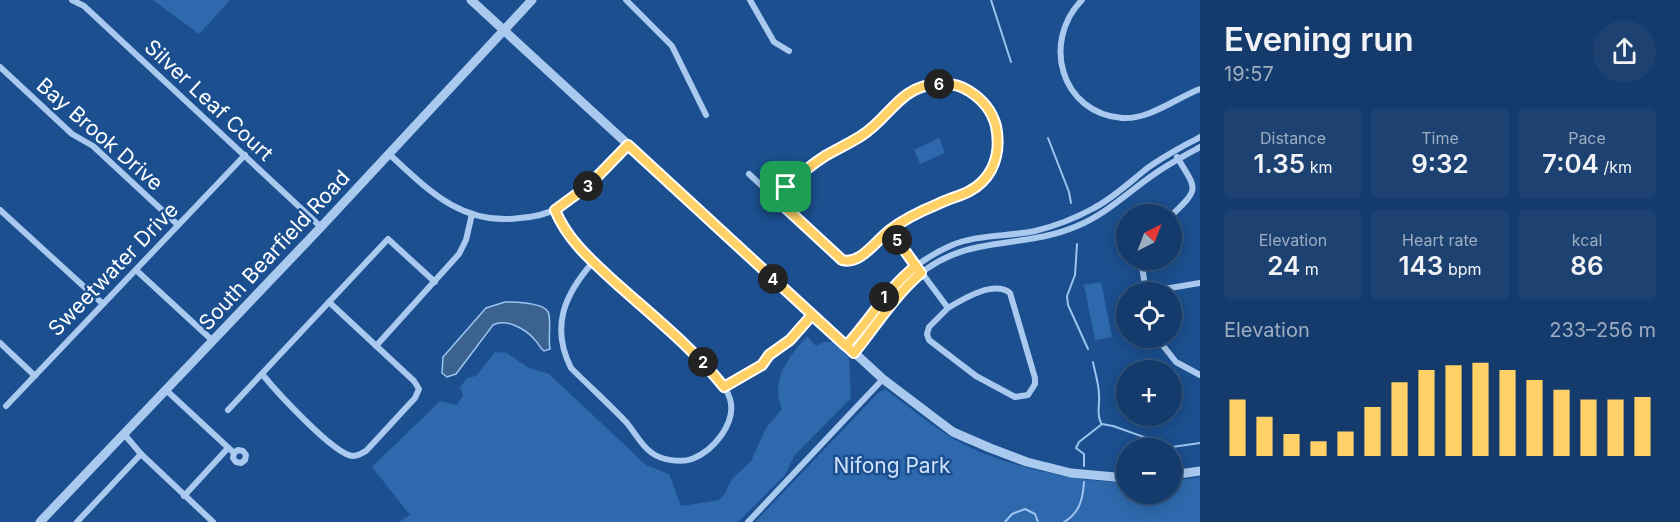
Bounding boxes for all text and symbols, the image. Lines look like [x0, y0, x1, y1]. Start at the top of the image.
text: Evening run [1224, 19, 1414, 59]
button: share [1593, 20, 1656, 83]
street label: Silver Leaf Court [140, 34, 278, 166]
text: 19:57 [1224, 62, 1274, 86]
pin: 6 [924, 69, 954, 99]
street label: Bay Brook Drive [32, 72, 168, 196]
text: 6 [934, 74, 944, 94]
text: Distance [1260, 128, 1326, 148]
text: Time [1421, 128, 1459, 148]
text: Pace [1568, 128, 1606, 148]
text: 1.35 [1254, 148, 1305, 179]
text: 9:32 [1411, 148, 1469, 179]
text: 7:04 [1542, 148, 1599, 179]
text: km [1305, 157, 1332, 177]
text: /km [1599, 157, 1632, 177]
pin [760, 161, 811, 212]
street label: South Bearfield Road [193, 165, 355, 335]
icon: arrive [769, 170, 802, 203]
pin: 3 [573, 171, 603, 201]
text: 3 [583, 176, 593, 196]
street label: Sweetwater Drive [43, 197, 183, 341]
north arrow [1116, 204, 1182, 270]
map controls [1116, 204, 1182, 504]
pin: 5 [882, 225, 912, 255]
text: 5 [892, 230, 902, 250]
text: Elevation [1259, 230, 1327, 250]
text: Heart rate [1402, 230, 1478, 250]
text: kcal [1572, 230, 1602, 250]
text: 24 [1267, 250, 1300, 281]
text: 143 [1399, 250, 1443, 281]
text: 86 [1570, 250, 1604, 281]
text: m [1300, 259, 1319, 279]
text: bpm [1443, 259, 1481, 279]
pin: 4 [758, 264, 788, 294]
text: 4 [768, 269, 778, 289]
pin: 1 [869, 282, 899, 312]
button: locate [1116, 282, 1182, 348]
text: 1 [881, 287, 887, 307]
text: Elevation [1224, 318, 1310, 342]
text: 233–256 m [1549, 318, 1656, 342]
pin: 2 [688, 347, 718, 377]
text: 2 [698, 352, 708, 372]
button: + [1116, 360, 1182, 426]
button: − [1116, 438, 1182, 504]
park label: Nifong Park [834, 453, 951, 478]

